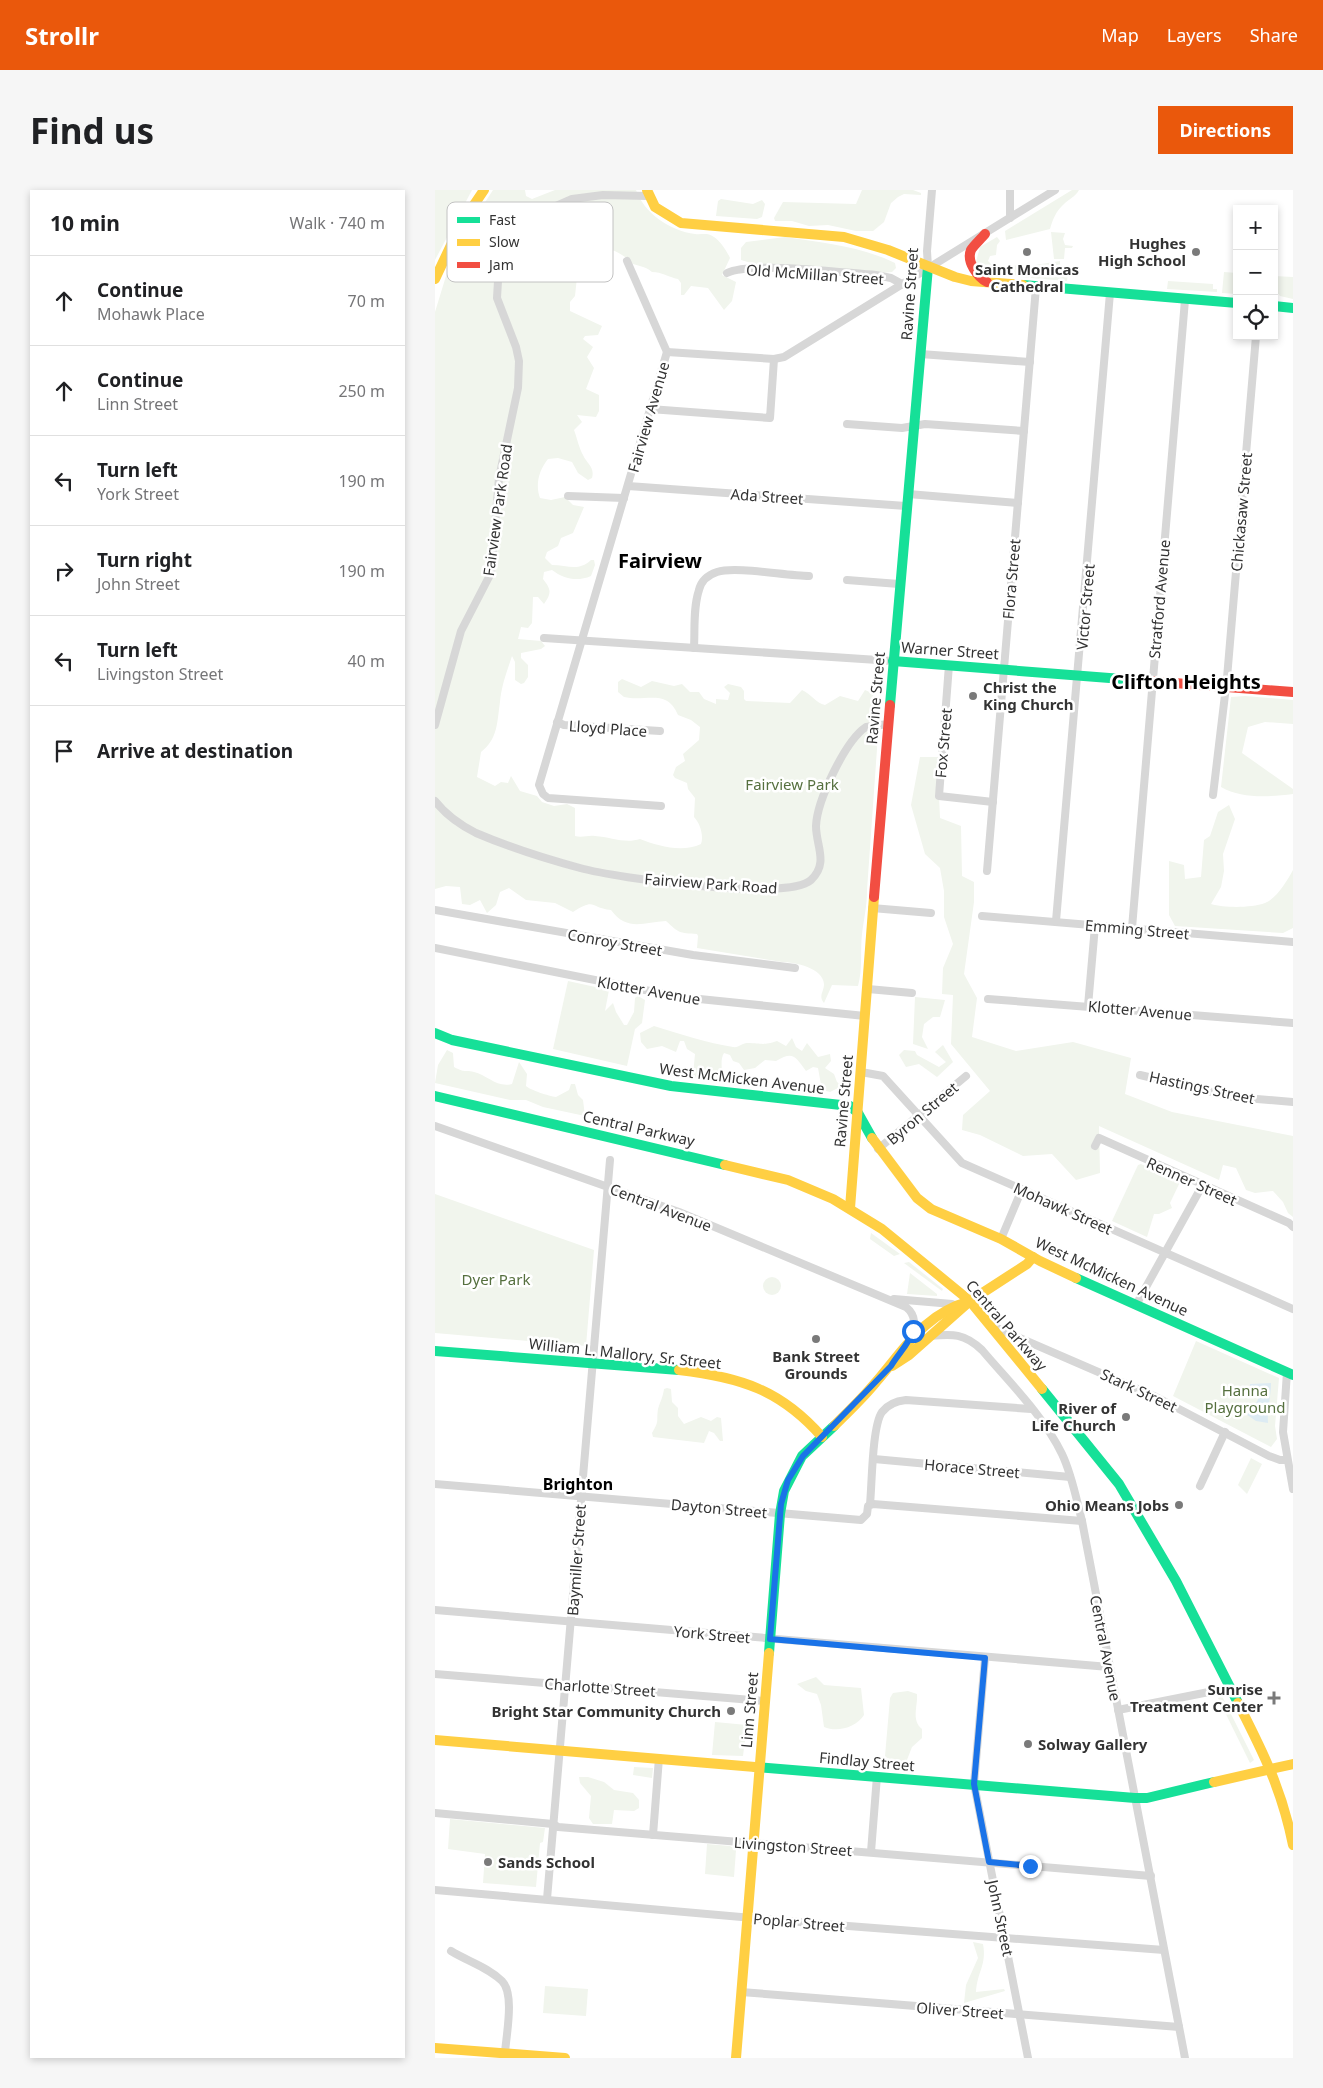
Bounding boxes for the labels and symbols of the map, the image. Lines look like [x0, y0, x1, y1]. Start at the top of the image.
legend [447, 202, 613, 282]
text: Fast [489, 210, 516, 229]
text: Slow [489, 232, 520, 251]
place label: Hughes High School [1098, 233, 1186, 270]
street label: Ravine Street [896, 246, 922, 341]
marker: Saint Monicas Cathedral [1021, 246, 1033, 258]
marker: Hughes High School [1190, 246, 1202, 258]
text: Jam [487, 255, 514, 274]
street label: Old McMillan Street [745, 259, 885, 289]
place label: Saint Monicas Cathedral [975, 259, 1079, 296]
street label: Fairview Avenue [623, 359, 673, 475]
street label: Fairview Park Road [478, 443, 516, 577]
street label: Chickasaw Street [1226, 451, 1256, 572]
street label: Ada Street [730, 483, 805, 509]
street label: Flora Street [998, 537, 1025, 620]
street label: Stratford Avenue [1144, 539, 1174, 659]
district label: Fairview [618, 547, 702, 574]
street label: Victor Street [1071, 562, 1099, 651]
street label: Warner Street [900, 637, 1000, 663]
street label: Ravine Street [861, 650, 889, 745]
district label: Clifton Heights [1111, 668, 1261, 695]
place label: Christ the King Church [983, 677, 1074, 714]
marker: Christ the King Church [967, 690, 979, 702]
street label: Fox Street [930, 707, 956, 779]
street label: Lloyd Place [568, 715, 648, 741]
park label: Fairview Park [745, 774, 839, 794]
street label: Fairview Park Road [644, 868, 778, 898]
street label: Emming Street [1084, 914, 1191, 944]
street label: Conroy Street [566, 924, 665, 960]
street label: Klotter Avenue [596, 971, 702, 1009]
street label: Klotter Avenue [1087, 995, 1193, 1025]
street label: Ravine Street [829, 1053, 857, 1148]
street label: West McMicken Avenue [658, 1058, 826, 1098]
street label: Hastings Street [1147, 1066, 1257, 1108]
street label: Byron Street [882, 1077, 962, 1149]
street label: Central Parkway [581, 1105, 697, 1151]
street label: Renner Street [1144, 1152, 1241, 1210]
street label: Mohawk Street [1011, 1177, 1116, 1239]
street label: Central Avenue [607, 1178, 715, 1236]
street label: West McMicken Avenue [1032, 1232, 1192, 1320]
park label: Dyer Park [462, 1269, 530, 1289]
street label: Central Parkway [962, 1275, 1052, 1375]
route start [902, 1320, 925, 1343]
street label: William L. Mallory, Sr. Street [528, 1333, 723, 1373]
marker: Bank Street Grounds [810, 1333, 822, 1345]
place label: Bank Street Grounds [772, 1346, 860, 1383]
street label: Stark Street [1098, 1364, 1181, 1417]
park label: Hanna Playground [1205, 1380, 1285, 1417]
place label: River of Life Church [1031, 1398, 1117, 1435]
marker: River of Life Church [1120, 1411, 1132, 1423]
street label: Horace Street [923, 1454, 1021, 1482]
district label: Brighton [543, 1473, 613, 1495]
street label: Dayton Street [670, 1494, 769, 1522]
place label: Ohio Means Jobs [1045, 1495, 1169, 1515]
marker: Ohio Means Jobs [1173, 1499, 1185, 1511]
street label: Baymiller Street [562, 1503, 590, 1617]
street label: Central Avenue [1086, 1593, 1126, 1703]
street label: York Street [673, 1621, 752, 1647]
street label: Linn Street [736, 1671, 762, 1749]
street label: Charlotte Street [544, 1673, 657, 1701]
place label: Sunrise Treatment Center [1130, 1679, 1263, 1716]
marker: Sunrise Treatment Center [1267, 1691, 1281, 1705]
place label: Bright Star Community Church [492, 1701, 721, 1721]
marker: Bright Star Community Church [725, 1705, 737, 1717]
place label: Solway Gallery [1038, 1734, 1148, 1754]
marker: Solway Gallery [1022, 1738, 1034, 1750]
street label: Findlay Street [818, 1747, 916, 1775]
street label: Livingston Street [733, 1832, 853, 1860]
place label: Sands School [498, 1852, 595, 1872]
route end [1019, 1855, 1042, 1878]
marker: Sands School [482, 1856, 494, 1868]
street label: John Street [983, 1876, 1019, 1959]
street label: Poplar Street [752, 1908, 846, 1936]
street label: Oliver Street [916, 1997, 1005, 2023]

